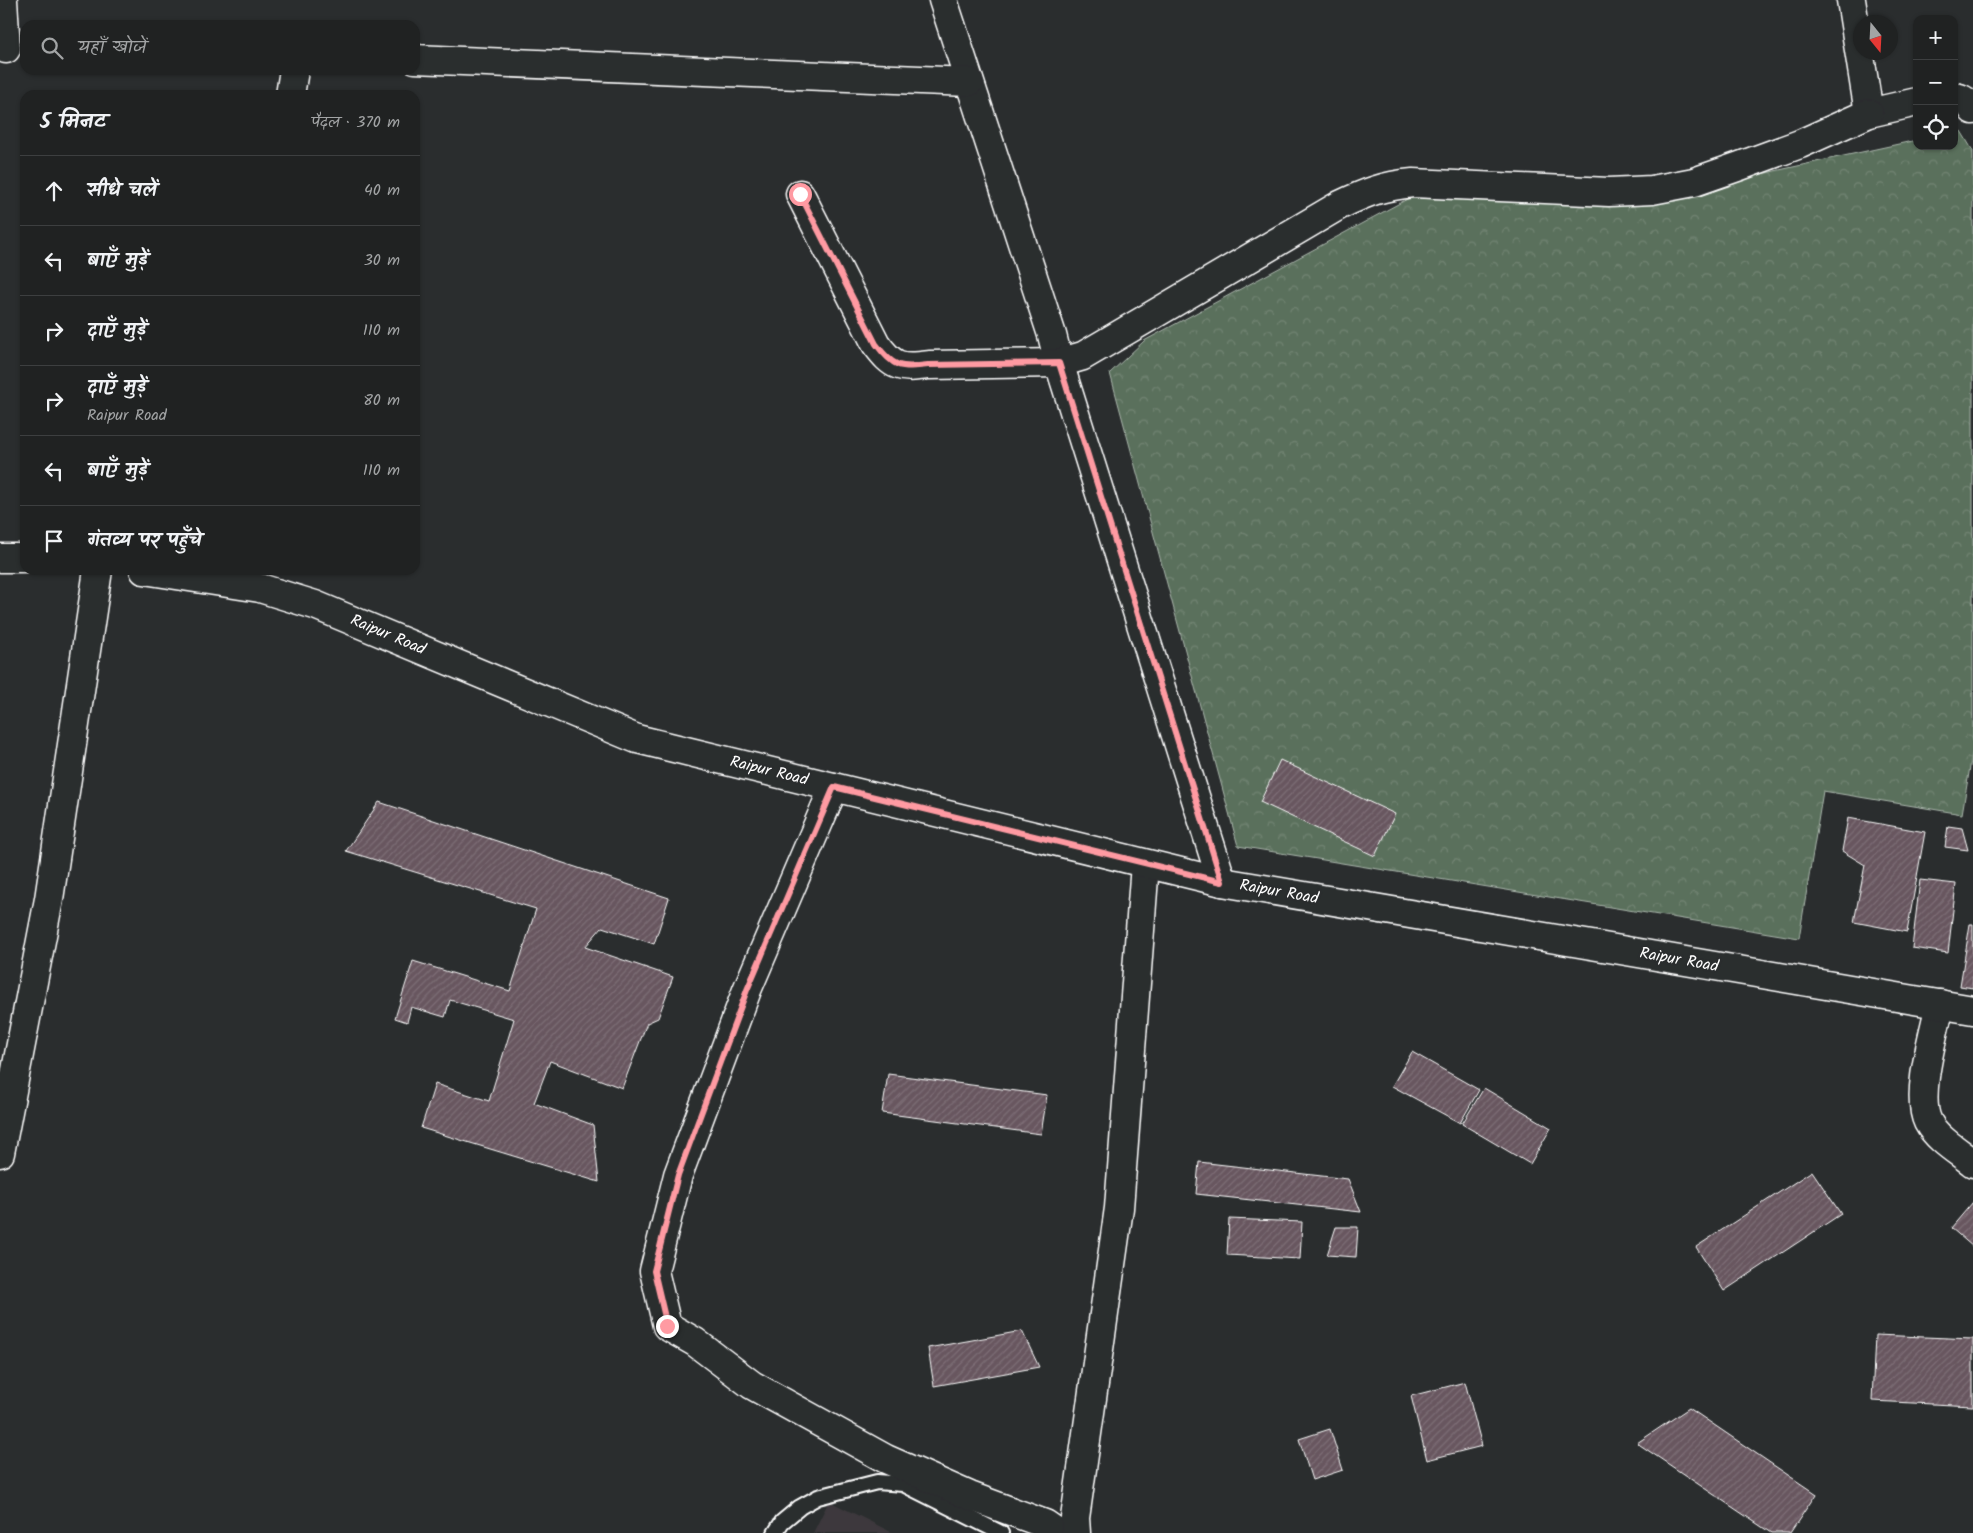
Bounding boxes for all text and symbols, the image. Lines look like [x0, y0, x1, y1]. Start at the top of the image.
north arrow [1853, 15, 1898, 60]
map controls [1913, 15, 1958, 150]
button: + [1913, 15, 1958, 60]
search box [20, 20, 420, 75]
text: यहाँ खोजें [78, 33, 147, 63]
icon: search [38, 34, 66, 62]
button: − [1913, 60, 1958, 105]
button: locate [1913, 105, 1958, 150]
text: 5 मिनट [40, 106, 106, 139]
text: पैदल · 370 m [311, 110, 400, 135]
text: सीधे चलें [87, 176, 157, 206]
icon: ahead [40, 177, 68, 205]
text: 40 m [364, 178, 400, 203]
route start [789, 183, 812, 206]
text: बाएँ मुड़ें [87, 246, 148, 276]
icon: left [40, 247, 68, 275]
text: 30 m [364, 248, 400, 273]
text: दाएँ मुड़ें [87, 316, 146, 346]
icon: right [40, 317, 68, 345]
text: 110 m [363, 318, 400, 343]
text: दाएँ मुड़ें [87, 373, 146, 403]
icon: right [40, 387, 68, 415]
text: 80 m [363, 388, 400, 413]
text: Raipur Road [87, 403, 167, 428]
text: बाएँ मुड़ें [87, 456, 148, 486]
icon: left [40, 457, 68, 485]
text: 110 m [363, 458, 400, 483]
text: गंतव्य पर पहुँचे [87, 526, 202, 556]
icon: arrive [40, 527, 68, 555]
street label: Raipur Road [346, 608, 431, 662]
street label: Raipur Road [727, 749, 812, 793]
street label: Raipur Road [1238, 873, 1321, 911]
street label: Raipur Road [1638, 941, 1721, 979]
route end [656, 1315, 679, 1338]

